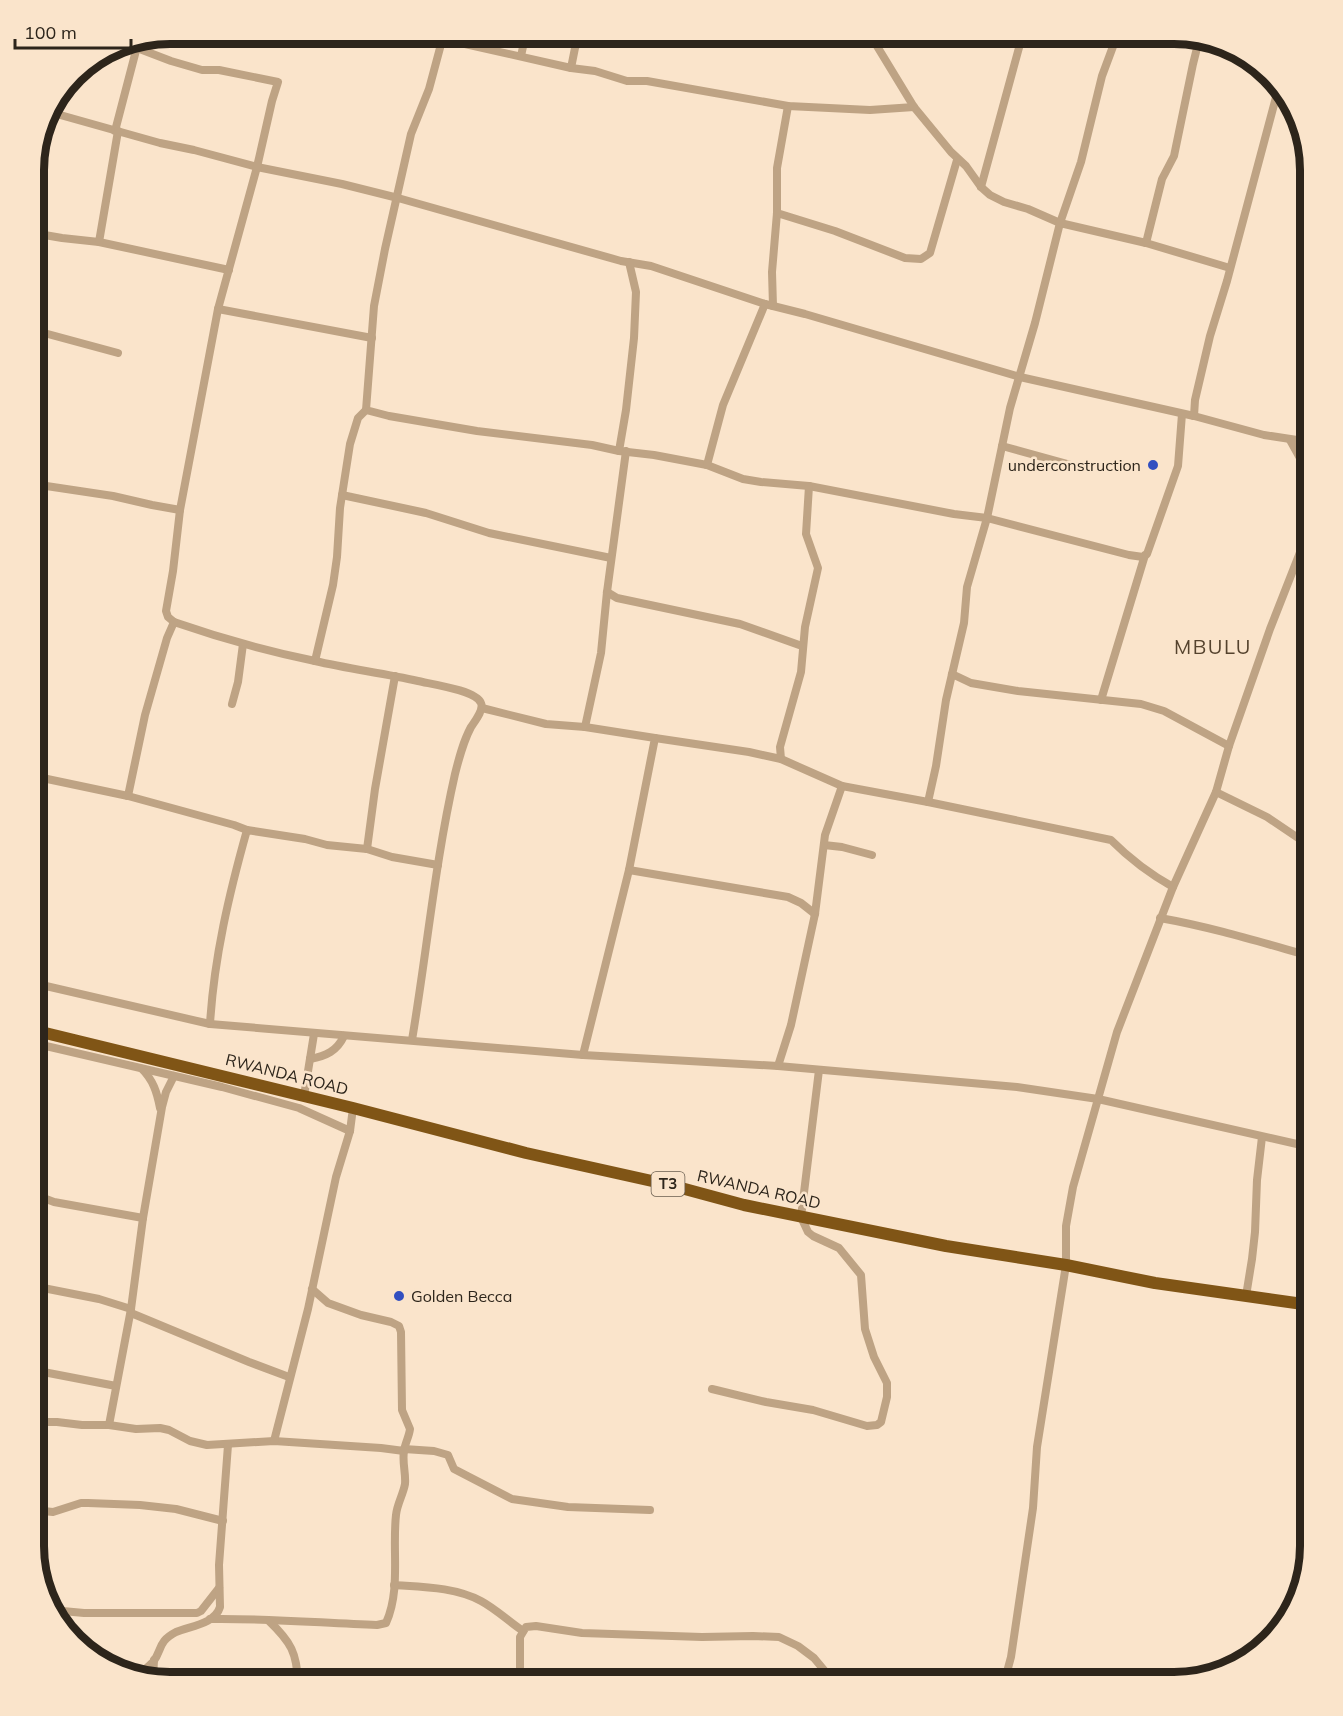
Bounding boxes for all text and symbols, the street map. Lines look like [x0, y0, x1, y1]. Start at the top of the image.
scale bar [15, 12, 130, 50]
text: 100 m [24, 21, 77, 44]
place label: underconstruction [1008, 455, 1141, 475]
marker: underconstruction [1146, 458, 1160, 472]
district label: MBULU [1174, 634, 1252, 659]
street label: RWANDA ROAD [223, 1049, 351, 1099]
street label: RWANDA ROAD [695, 1165, 823, 1213]
road number: T3 [652, 1172, 684, 1196]
place label: Golden Becca [411, 1286, 512, 1306]
marker: Golden Becca [392, 1289, 406, 1303]

